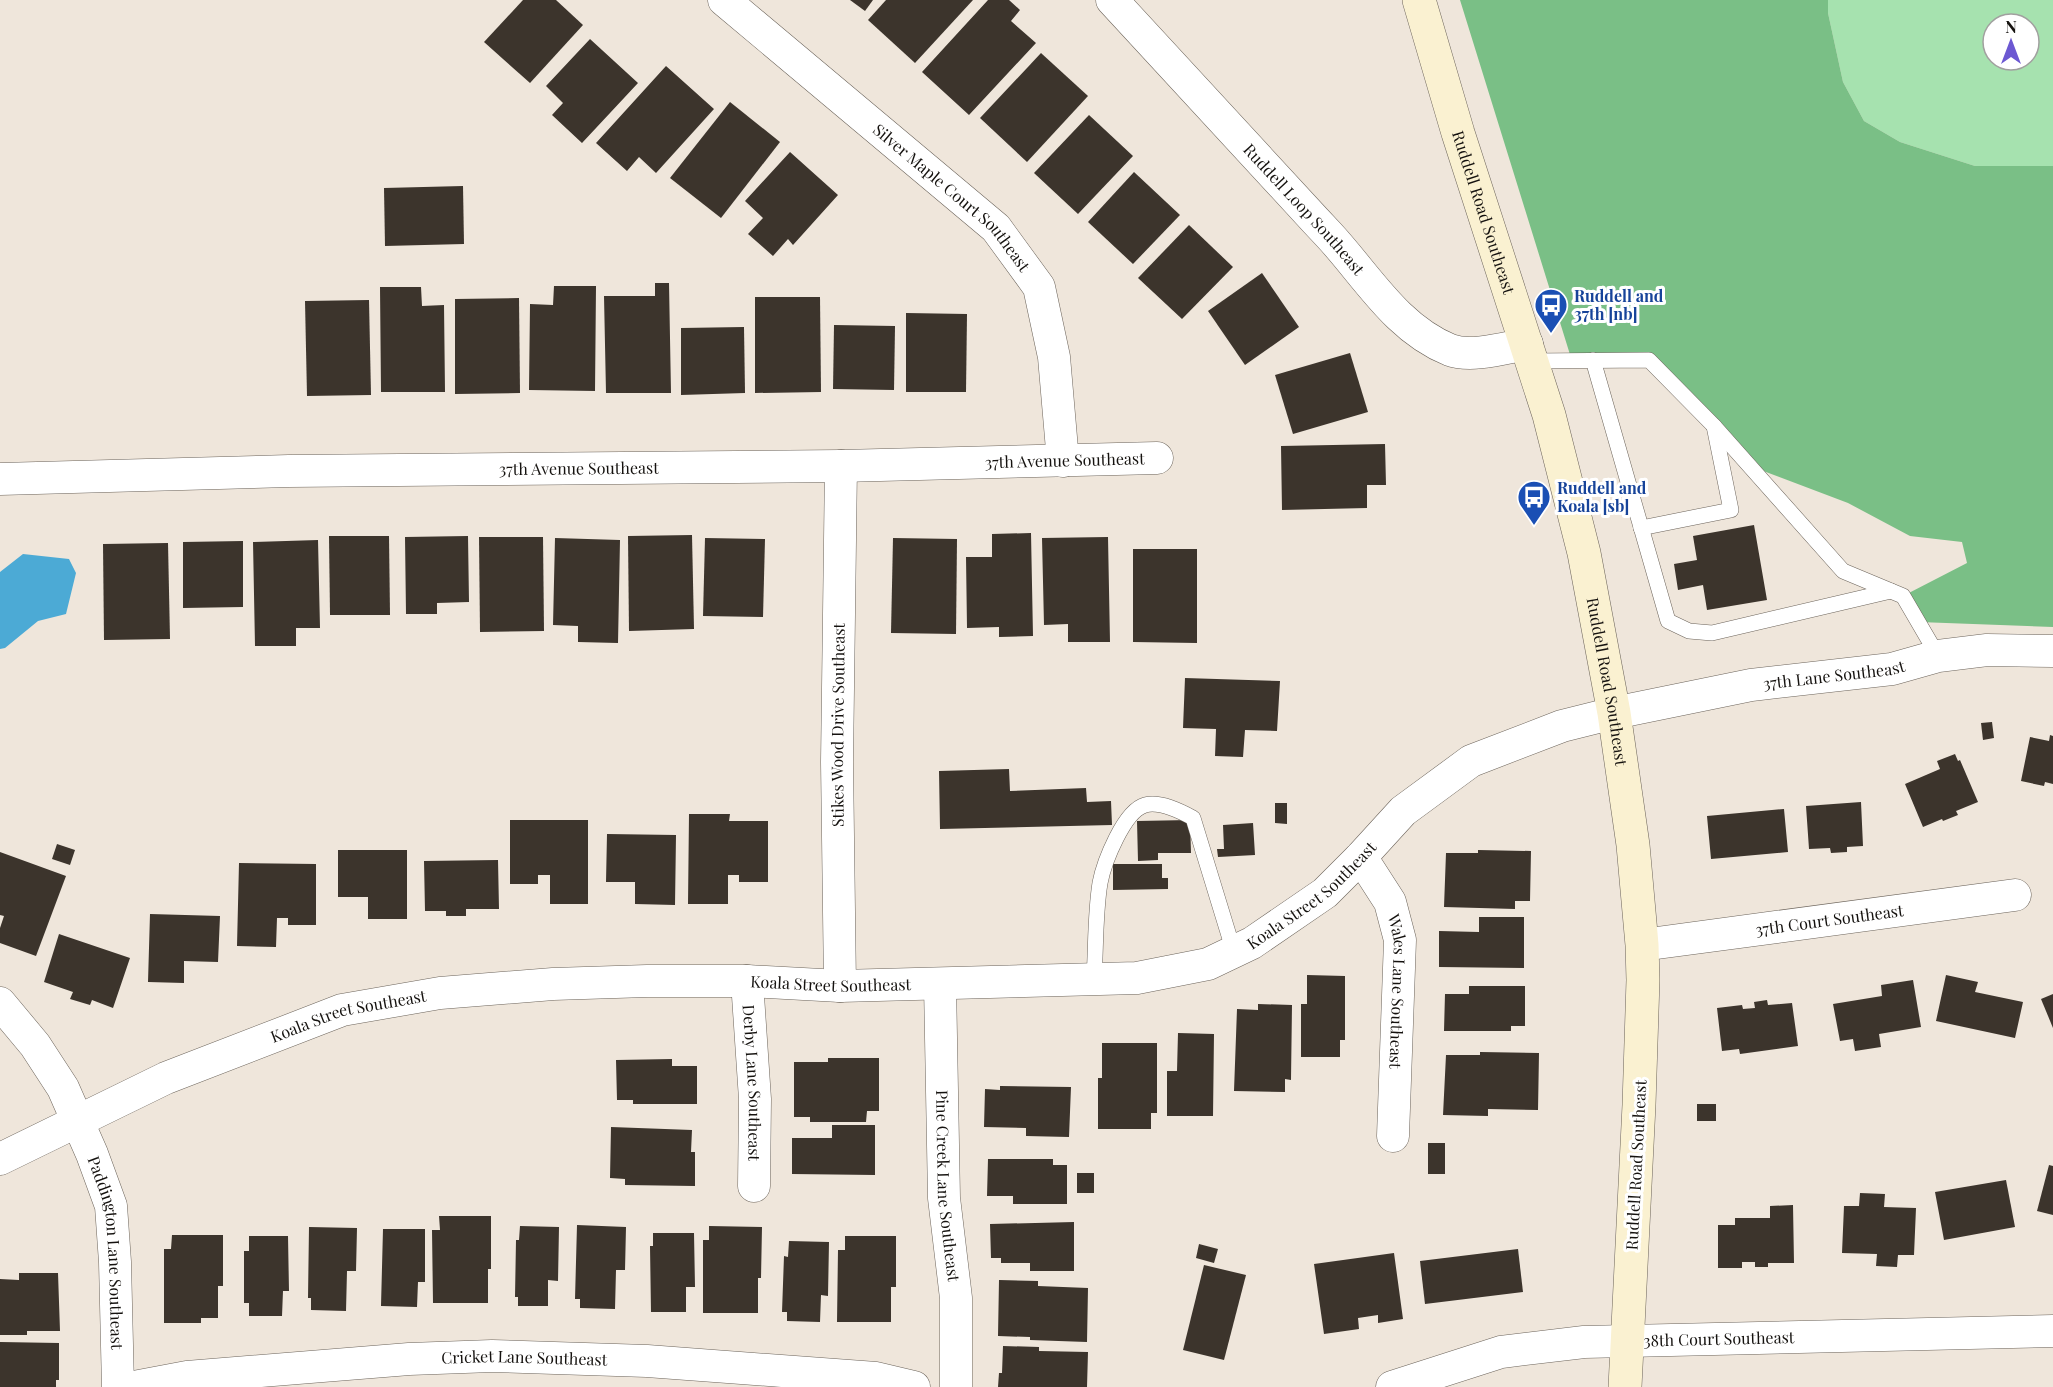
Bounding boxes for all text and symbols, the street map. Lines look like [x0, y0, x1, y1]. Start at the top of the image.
north arrow [1981, 12, 2041, 72]
text: N [2005, 16, 2017, 37]
street label: Silver Maple Court Southeast [869, 119, 1035, 276]
street label: Ruddell Road Southeast [1448, 128, 1520, 297]
street label: Ruddell Loop Southeast [1239, 139, 1370, 279]
place label: Ruddell and 37th [nb] [1574, 285, 1664, 324]
bus stop icon: Ruddell and 37th [nb] [1533, 287, 1569, 334]
street label: 37th Avenue Southeast [985, 447, 1145, 472]
street label: 37th Avenue Southeast [499, 457, 659, 479]
place label: Ruddell and Koala [sb] [1557, 477, 1647, 516]
bus stop icon: Ruddell and Koala [sb] [1516, 479, 1552, 526]
street label: Ruddell Road Southeast [1583, 596, 1633, 767]
street label: Stikes Wood Drive Southeast [826, 622, 849, 827]
street label: 37th Lane Southeast [1762, 655, 1907, 694]
street label: Koala Street Southeast [1242, 836, 1380, 954]
street label: 37th Court Southeast [1754, 899, 1905, 940]
street label: Wales Lane Southeast [1383, 911, 1411, 1069]
street label: Koala Street Southeast [750, 970, 912, 996]
street label: Koala Street Southeast [267, 985, 428, 1047]
street label: Derby Lane Southeast [739, 1004, 766, 1162]
street label: Ruddell Road Southeast [1621, 1079, 1650, 1251]
street label: Pine Creek Lane Southeast [932, 1090, 965, 1283]
street label: Paddington Lane Southeast [84, 1153, 128, 1350]
street label: 38th Court Southeast [1643, 1326, 1795, 1351]
street label: Cricket Lane Southeast [441, 1345, 608, 1370]

